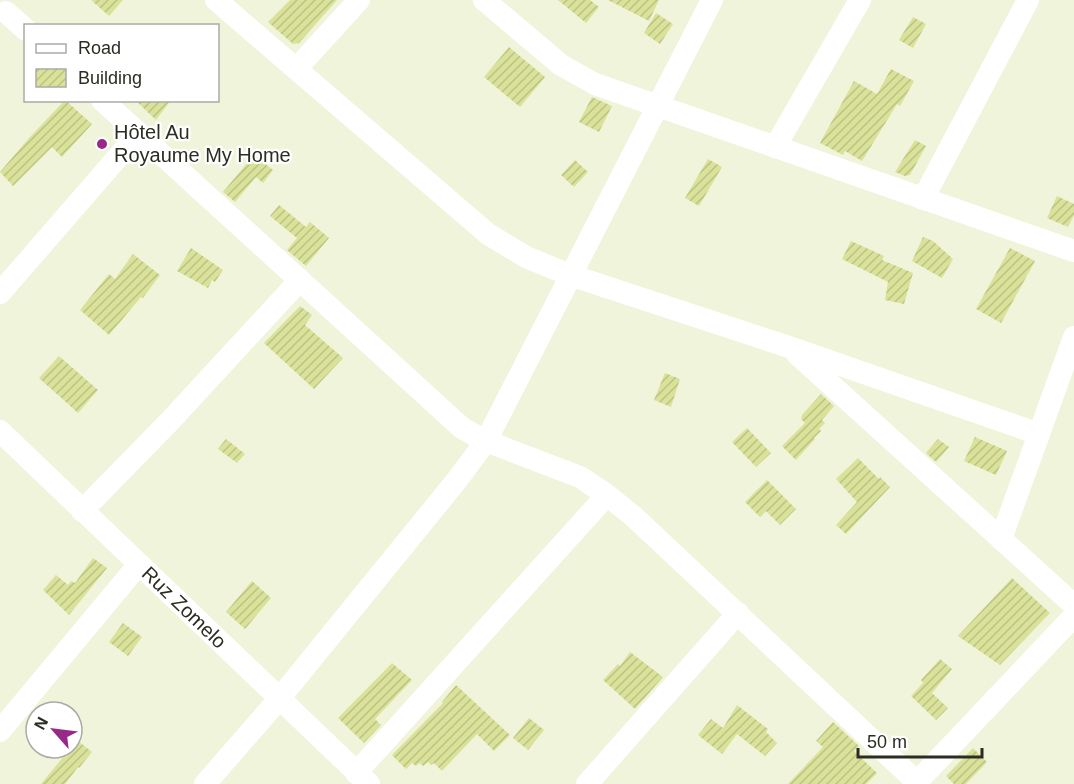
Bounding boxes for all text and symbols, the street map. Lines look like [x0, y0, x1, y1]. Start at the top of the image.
legend [24, 24, 219, 102]
text: Road [78, 38, 121, 58]
text: Building [78, 68, 142, 88]
place label: Hôtel Au Royaume My Home [114, 121, 291, 166]
marker: Hôtel Au Royaume My Home [95, 137, 109, 151]
street label: Ruz Zomelo [138, 562, 231, 653]
north arrow [24, 700, 84, 760]
text: N [31, 714, 51, 732]
scale bar [858, 721, 982, 759]
text: 50 m [867, 732, 907, 752]

